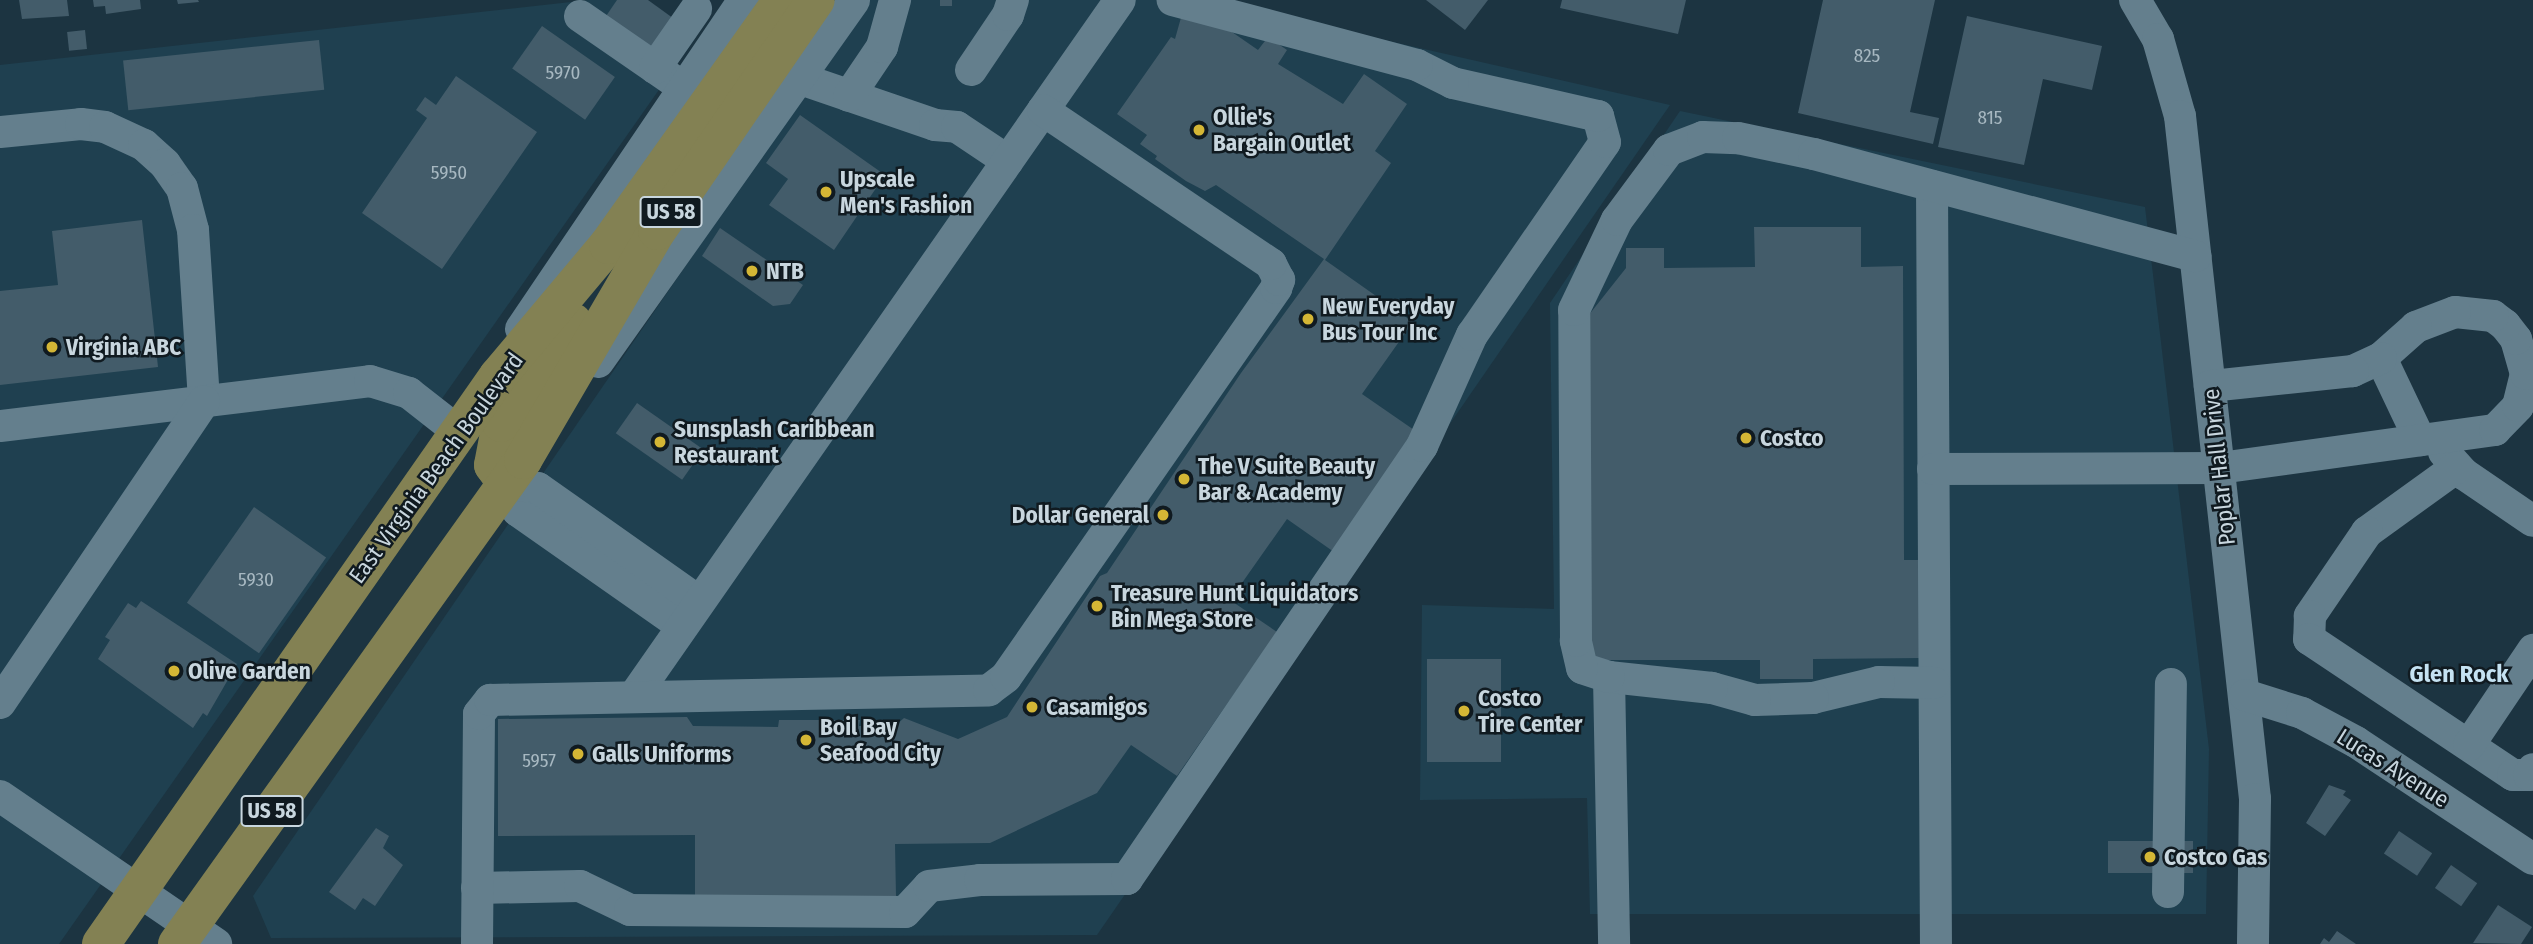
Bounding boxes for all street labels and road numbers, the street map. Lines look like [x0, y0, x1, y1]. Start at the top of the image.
road number: US 58 [640, 194, 702, 230]
street label: East Virginia Beach Boulevard [343, 347, 529, 589]
street label: Poplar Hall Drive [2197, 387, 2241, 547]
street label: Lucas Avenue [2332, 723, 2454, 813]
road number: US 58 [240, 794, 304, 828]

